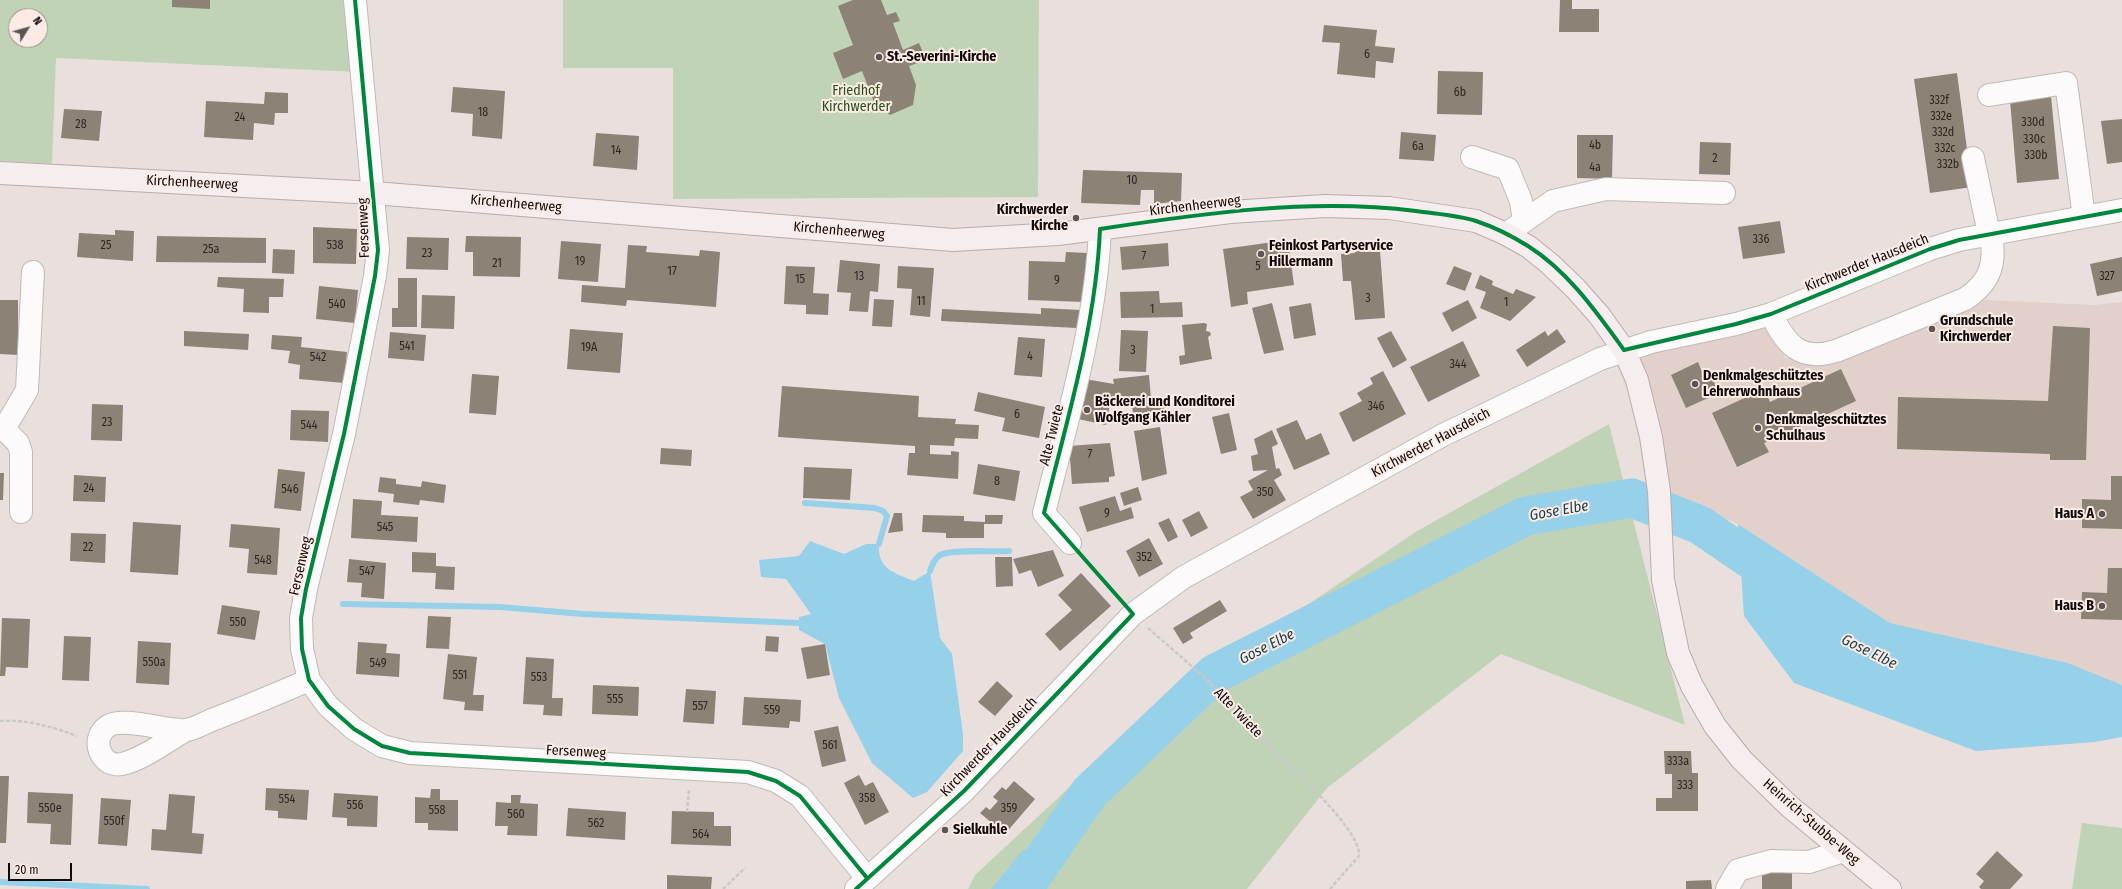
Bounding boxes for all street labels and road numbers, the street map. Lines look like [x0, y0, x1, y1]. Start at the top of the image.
street label: Kirchenheerweg [146, 172, 238, 194]
street label: Kirchenheerweg [470, 192, 562, 216]
street label: Kirchenheerweg [1148, 192, 1242, 220]
street label: Fersenweg [355, 198, 373, 258]
street label: Kirchenheerweg [793, 219, 885, 243]
street label: Kirchwerder Hausdeich [1803, 230, 1931, 296]
street label: Alte Twiete [1036, 403, 1068, 467]
street label: Kirchwerder Hausdeich [1369, 405, 1493, 481]
street label: Fersenweg [286, 535, 316, 597]
street label: Alte Twiete [1210, 685, 1266, 741]
street label: Kirchwerder Hausdeich [937, 694, 1041, 800]
street label: Fersenweg [546, 742, 606, 762]
street label: Heinrich-Stubbe-Weg [1759, 776, 1863, 868]

